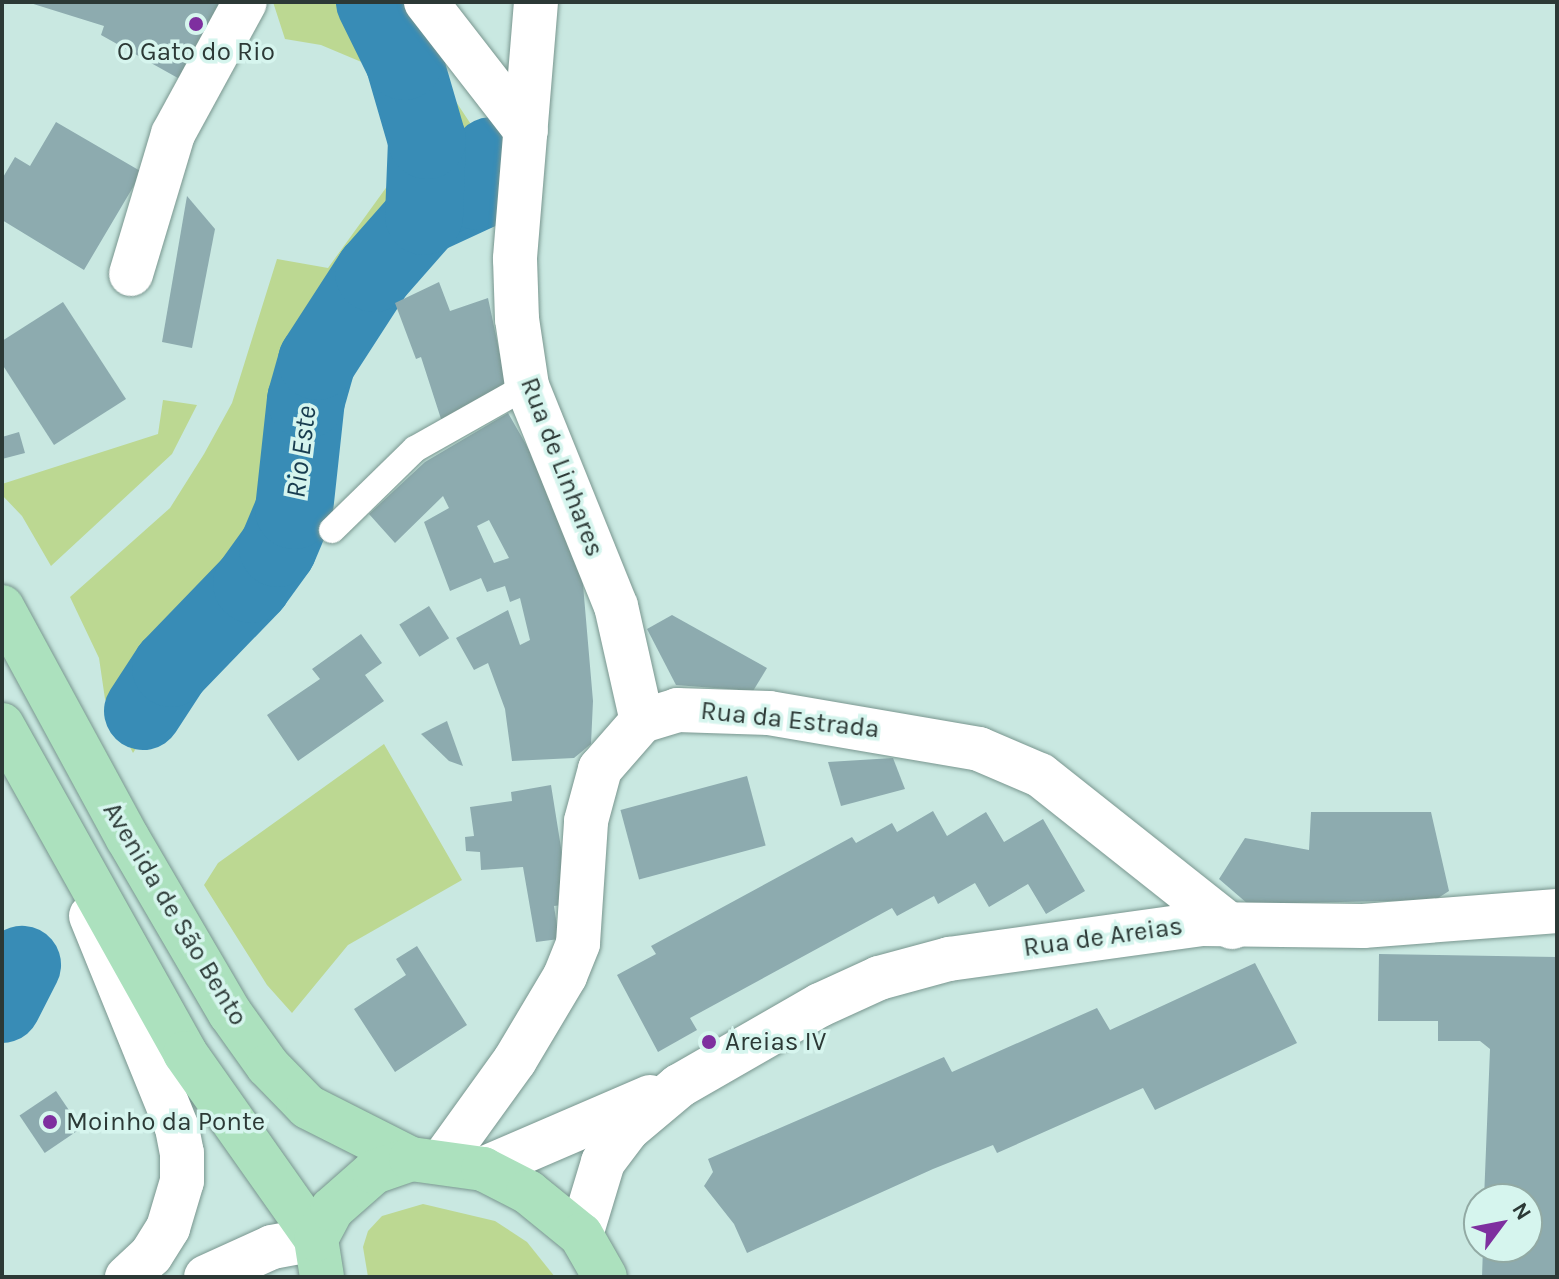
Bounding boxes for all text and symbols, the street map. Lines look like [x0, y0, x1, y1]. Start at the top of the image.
marker: O Gato do Rio [187, 15, 205, 33]
place label: O Gato do Rio [117, 36, 275, 68]
street label: Rua de Linhares [514, 373, 610, 561]
water label: Rio Este [279, 404, 323, 500]
street label: Rua da Estrada [699, 695, 881, 745]
street label: Avenida de São Bento [96, 797, 254, 1031]
street label: Rua de Areias [1021, 910, 1185, 964]
place label: Areias IV [725, 1026, 826, 1058]
marker: Areias IV [700, 1033, 718, 1051]
place label: Moinho da Ponte [66, 1106, 265, 1138]
marker: Moinho da Ponte [41, 1113, 59, 1131]
north arrow [1463, 1183, 1543, 1263]
text: N [1506, 1198, 1537, 1225]

